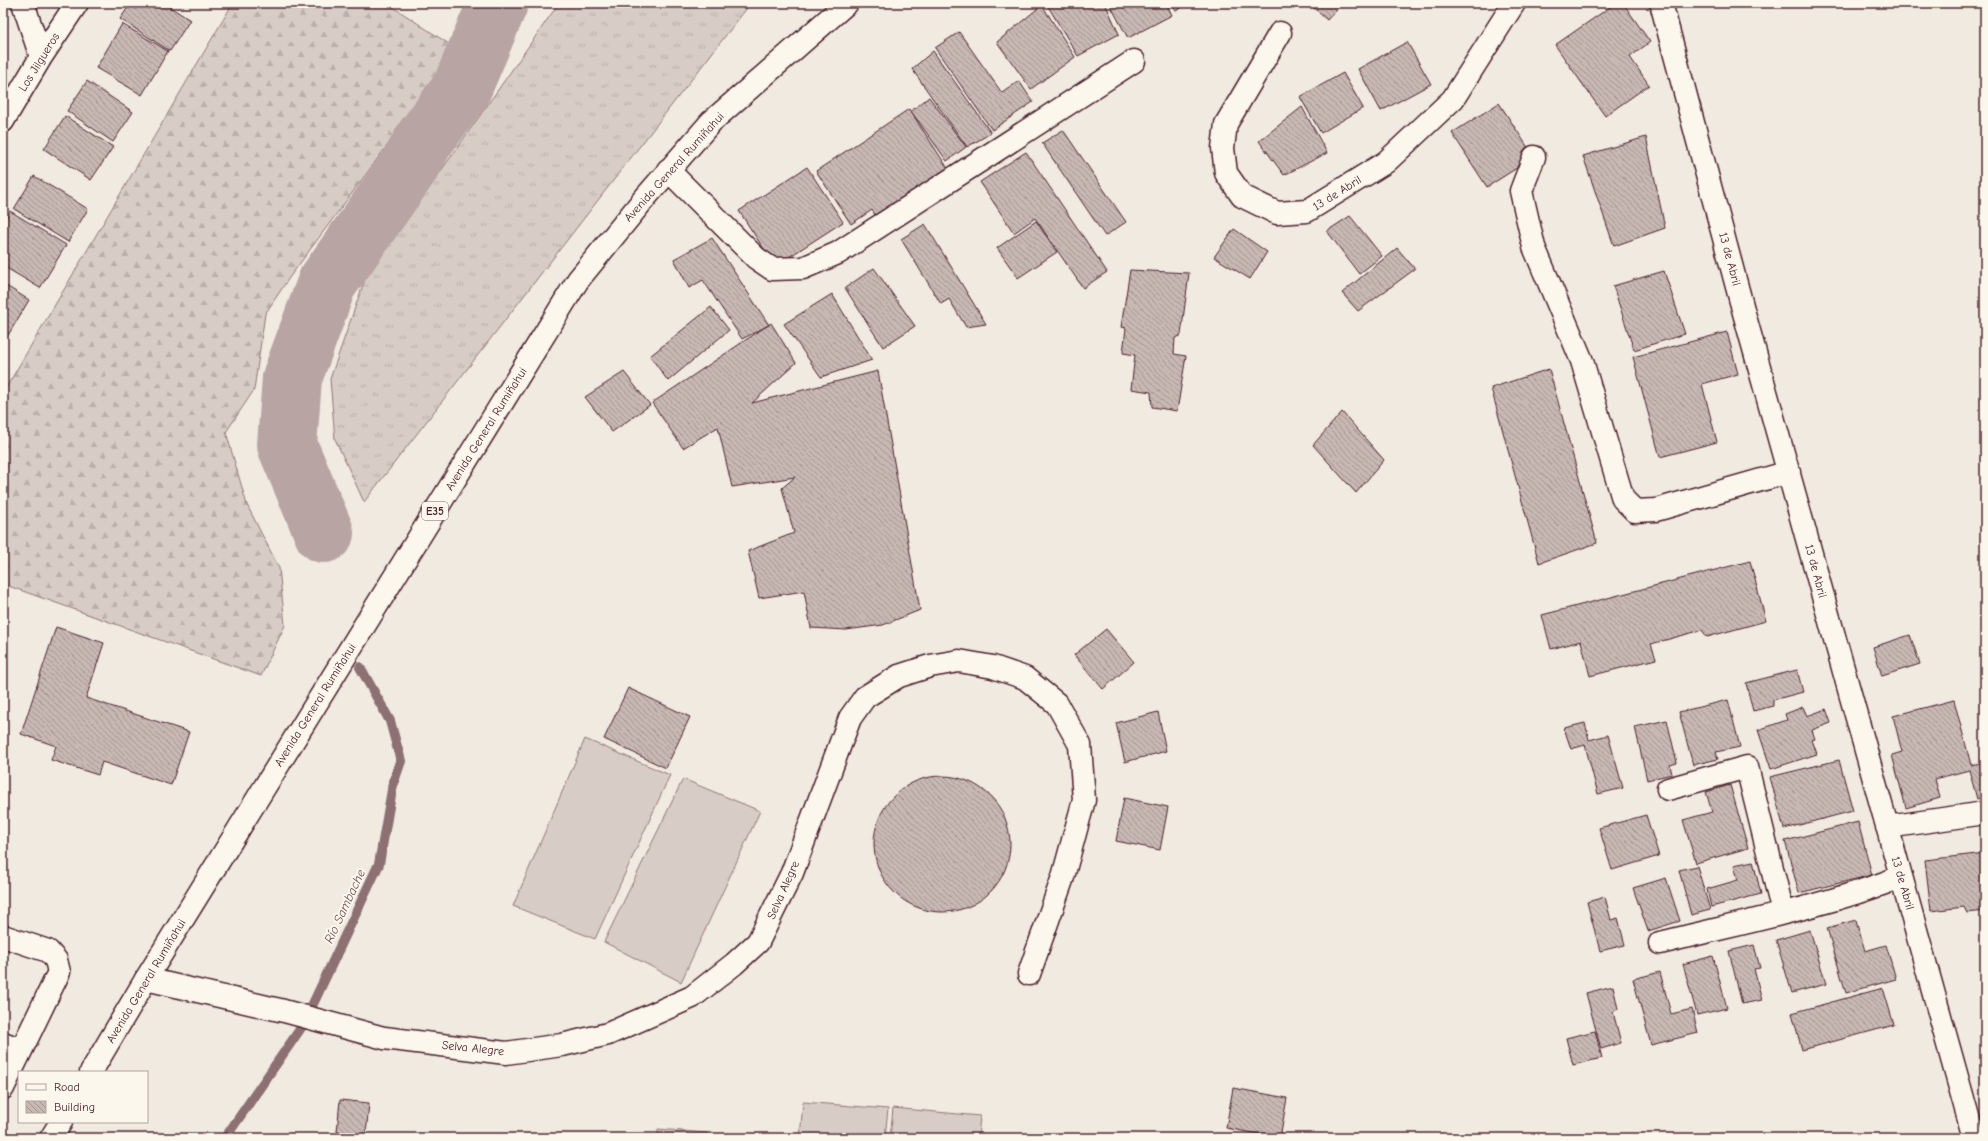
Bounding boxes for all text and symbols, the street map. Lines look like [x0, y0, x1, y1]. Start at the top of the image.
street label: Los Jilgueros [16, 30, 62, 94]
street label: Avenida General Rumiñahui [621, 109, 727, 225]
street label: 13 de Abril [1310, 173, 1364, 213]
street label: 13 de Abril [1716, 231, 1744, 287]
street label: Avenida General Rumiñahui [442, 365, 530, 493]
road number: E35 [422, 502, 448, 520]
street label: 13 de Abril [1802, 543, 1830, 599]
street label: Avenida General Rumiñahui [271, 641, 359, 769]
street label: 13 de Abril [1889, 855, 1917, 911]
street label: Selva Alegre [764, 858, 802, 922]
water label: Río Sambache [321, 866, 368, 946]
street label: Avenida General Rumiñahui [103, 916, 189, 1046]
street label: Selva Alegre [441, 1038, 505, 1058]
legend [18, 1071, 148, 1123]
text: Road [54, 1080, 80, 1094]
text: Building [54, 1100, 95, 1114]

